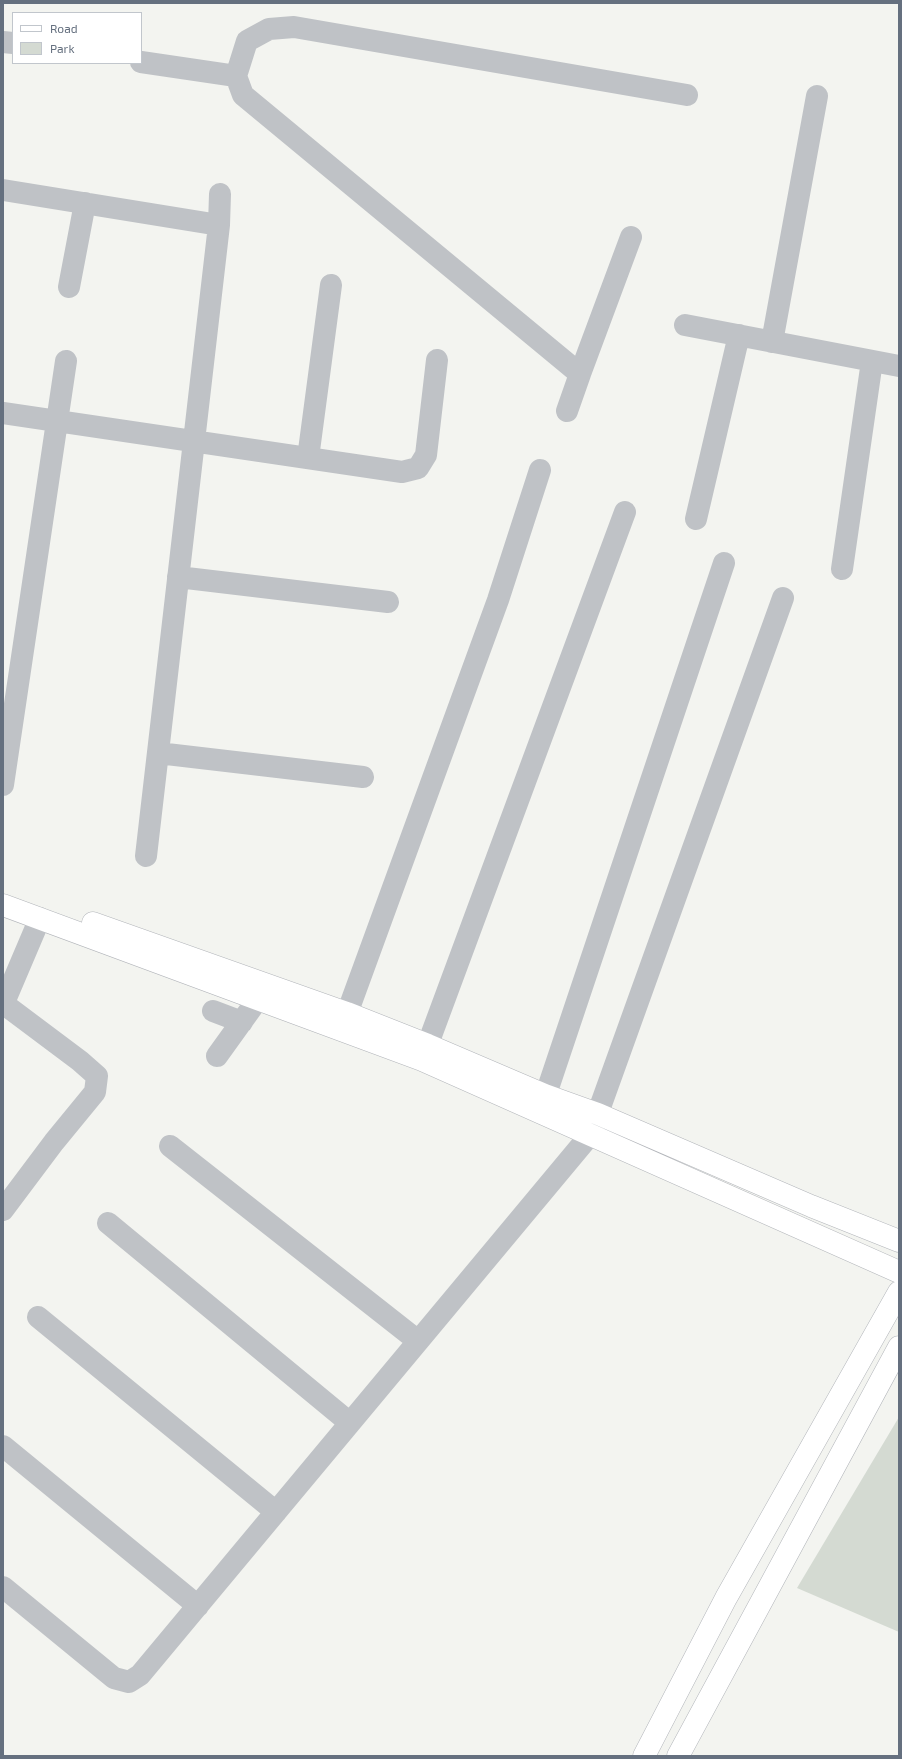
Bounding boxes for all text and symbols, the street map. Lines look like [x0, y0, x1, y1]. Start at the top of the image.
legend [12, 12, 142, 64]
text: Road [50, 21, 78, 35]
text: Park [50, 41, 75, 55]

